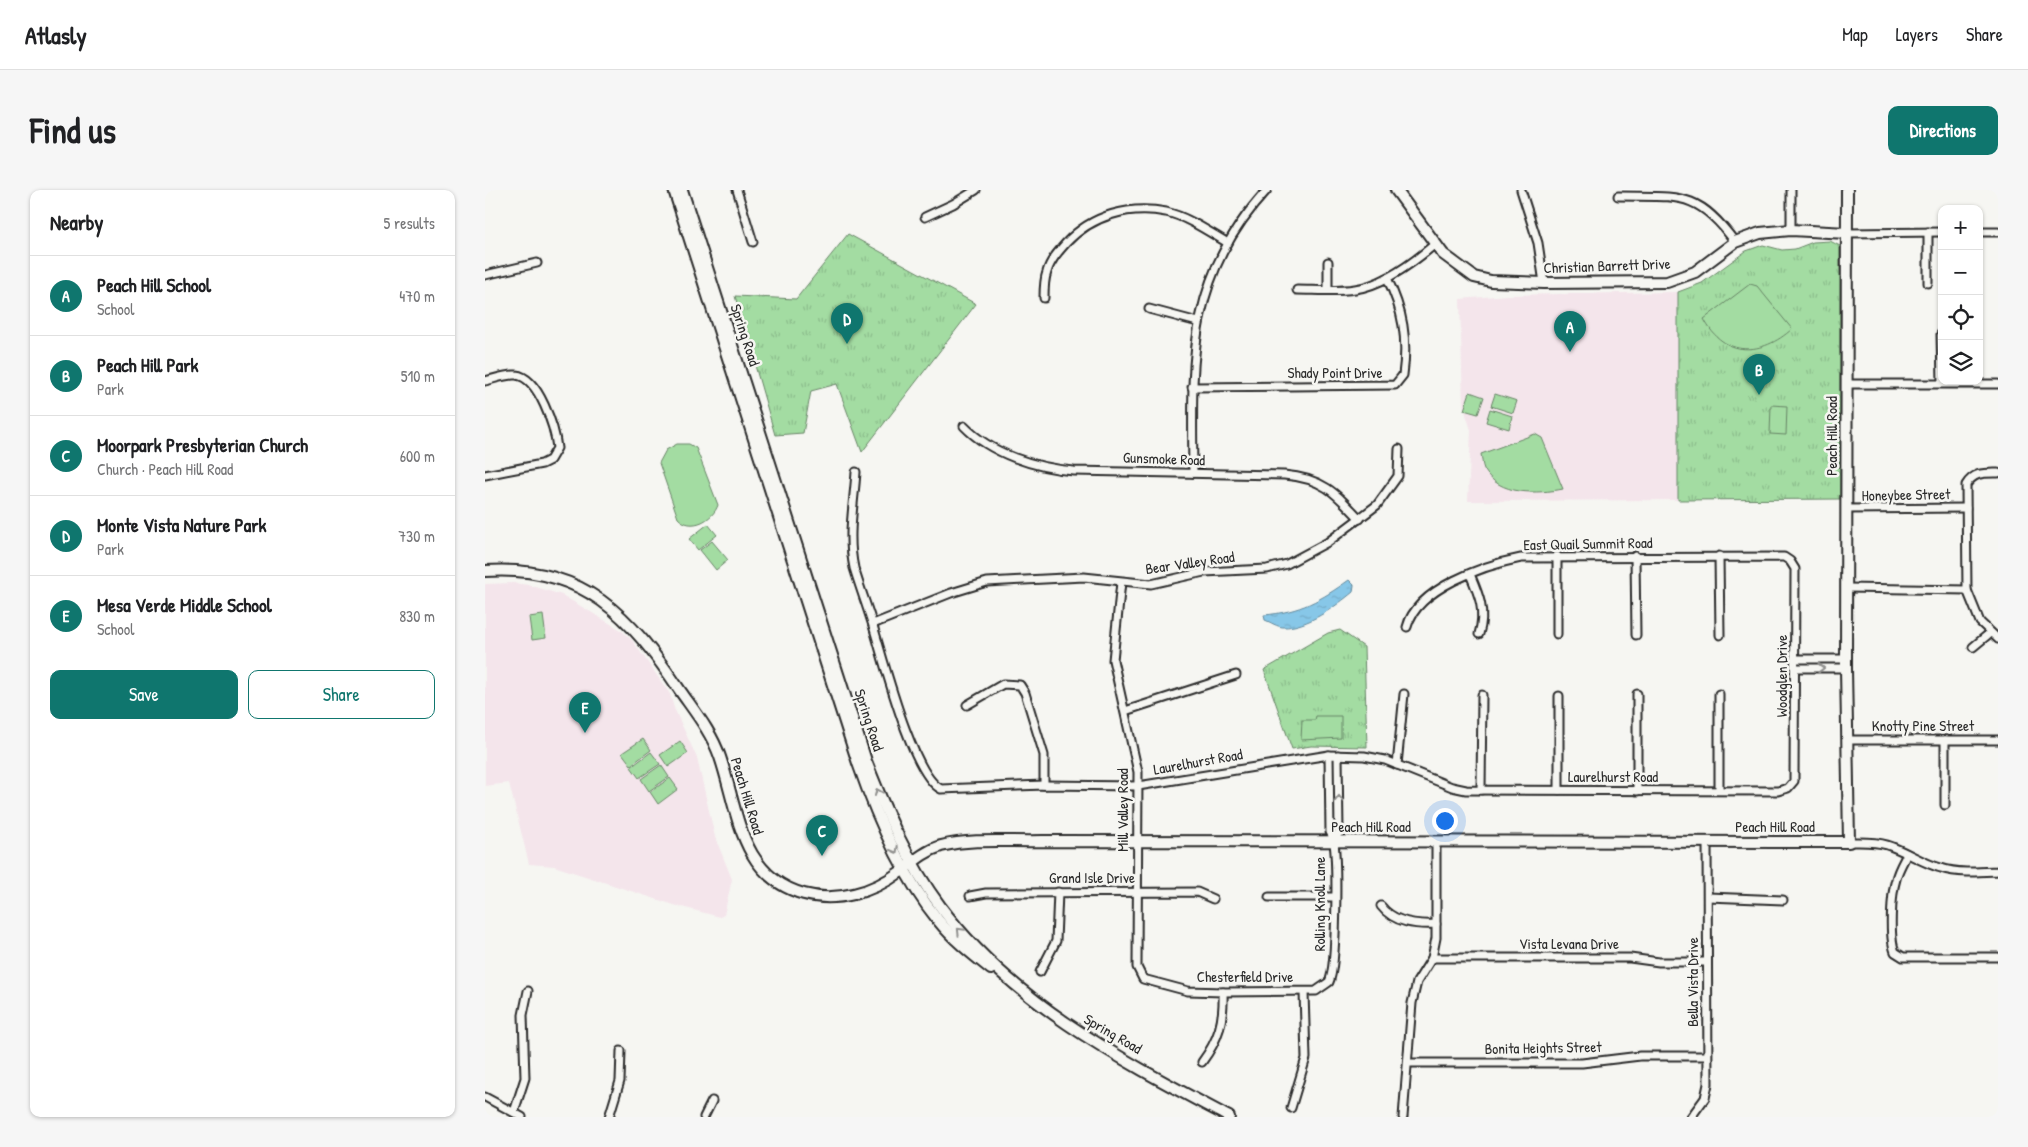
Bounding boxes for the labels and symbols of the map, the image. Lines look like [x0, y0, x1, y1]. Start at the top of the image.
street label: Christian Barrett Drive [1543, 253, 1671, 278]
street label: Spring Road [726, 301, 765, 369]
pin: D [831, 303, 863, 344]
pin: A [1554, 311, 1586, 352]
pin: B [1743, 354, 1775, 395]
street label: Shady Point Drive [1288, 362, 1383, 383]
street label: Peach Hill Road [1821, 396, 1842, 476]
street label: Gunsmoke Road [1123, 447, 1206, 470]
street label: Honeybee Street [1861, 483, 1951, 506]
street label: East Quail Summit Road [1523, 532, 1653, 555]
street label: Bear Valley Road [1144, 546, 1236, 579]
street label: Woodglen Drive [1771, 635, 1792, 717]
one-way arrow [1817, 663, 1825, 673]
street label: Spring Road [850, 686, 889, 754]
pin: E [569, 692, 601, 733]
street label: Knotty Pine Street [1872, 715, 1975, 736]
street label: Laurelhurst Road [1152, 743, 1244, 780]
street label: Peach Hill Road [726, 755, 769, 837]
street label: Laurelhurst Road [1568, 766, 1658, 787]
street label: Mill Valley Road [1112, 768, 1133, 852]
one-way arrow [874, 788, 885, 797]
one-way arrow [1334, 795, 1344, 802]
your location [1432, 808, 1458, 834]
pin: C [806, 815, 838, 856]
street label: Peach Hill Road [1331, 816, 1411, 837]
street label: Peach Hill Road [1735, 816, 1815, 837]
one-way arrow [888, 845, 898, 854]
street label: Rolling Knoll Lane [1309, 857, 1330, 951]
street label: Grand Isle Drive [1049, 867, 1135, 888]
one-way arrow [957, 928, 966, 937]
street label: Vista Levana Drive [1519, 933, 1619, 954]
street label: Bella Vista Drive [1682, 937, 1703, 1027]
street label: Chesterfield Drive [1197, 966, 1293, 987]
street label: Spring Road [1080, 1008, 1146, 1059]
street label: Bonita Heights Street [1484, 1036, 1602, 1059]

